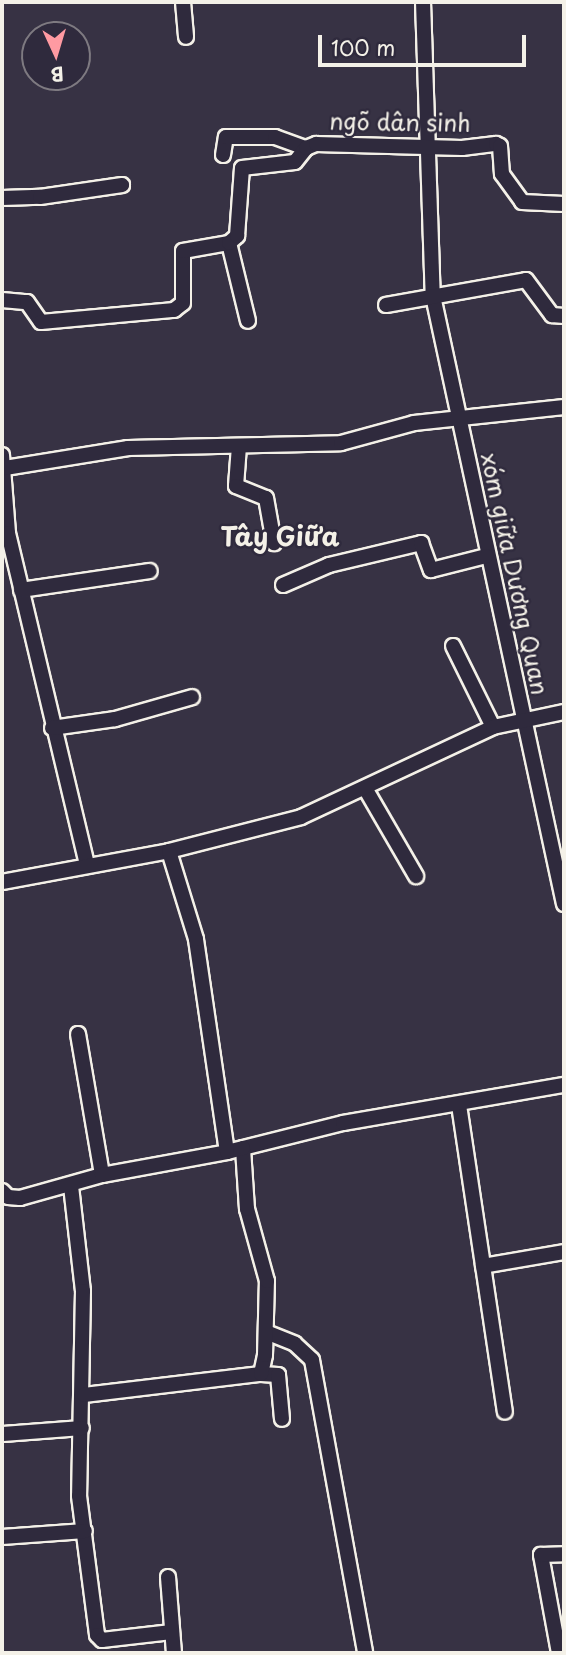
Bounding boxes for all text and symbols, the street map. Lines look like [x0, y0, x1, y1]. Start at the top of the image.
north arrow [21, 21, 91, 91]
scale bar [321, 21, 529, 65]
text: 100 m [331, 31, 395, 63]
text: B [50, 61, 65, 89]
street label: ngõ dân sinh [330, 107, 470, 137]
street label: xóm giữa Dương Quan [476, 449, 554, 699]
district label: Tây Giữa [220, 520, 340, 552]

